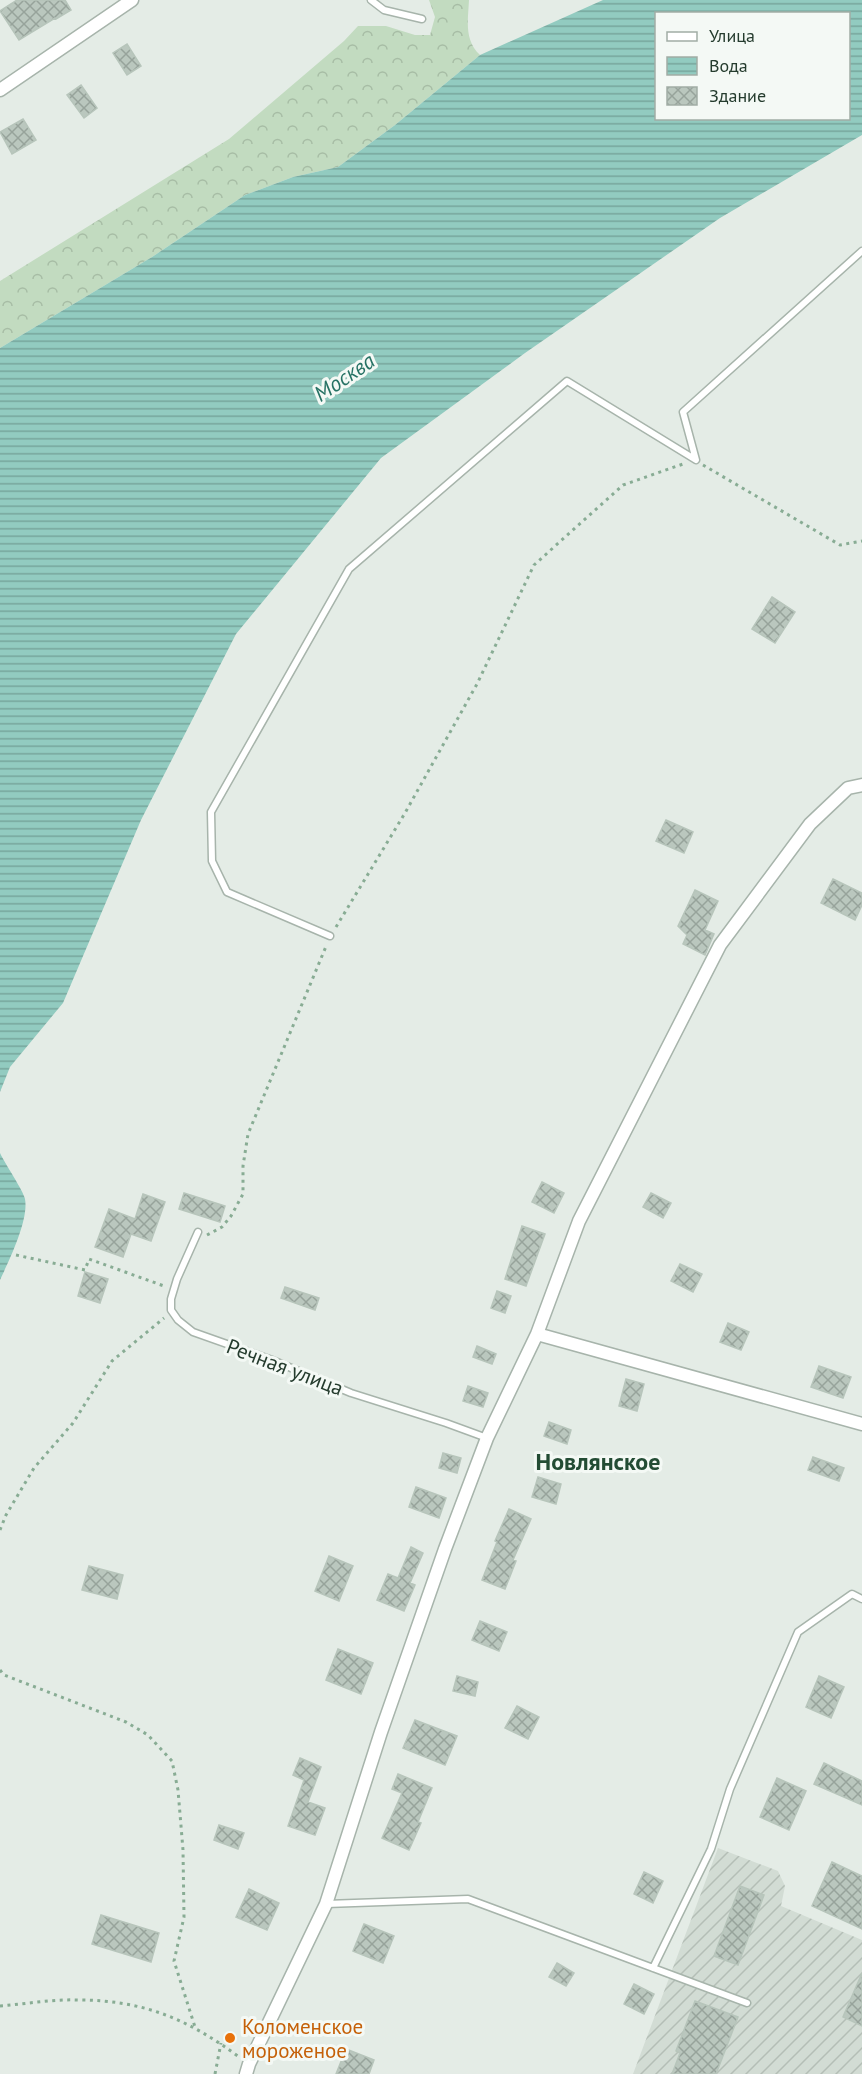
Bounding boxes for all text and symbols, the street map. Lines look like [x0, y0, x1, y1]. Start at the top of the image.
legend [655, 12, 850, 120]
text: Улица [709, 24, 755, 47]
text: Вода [709, 54, 748, 77]
text: Здание [709, 84, 766, 107]
water label: Москва [308, 346, 380, 407]
street label: Речная улица [223, 1332, 347, 1402]
district label: Новлянское [536, 1446, 660, 1477]
place label: Коломенское мороженое [242, 2013, 363, 2064]
marker: Коломенское мороженое [223, 2031, 237, 2045]

